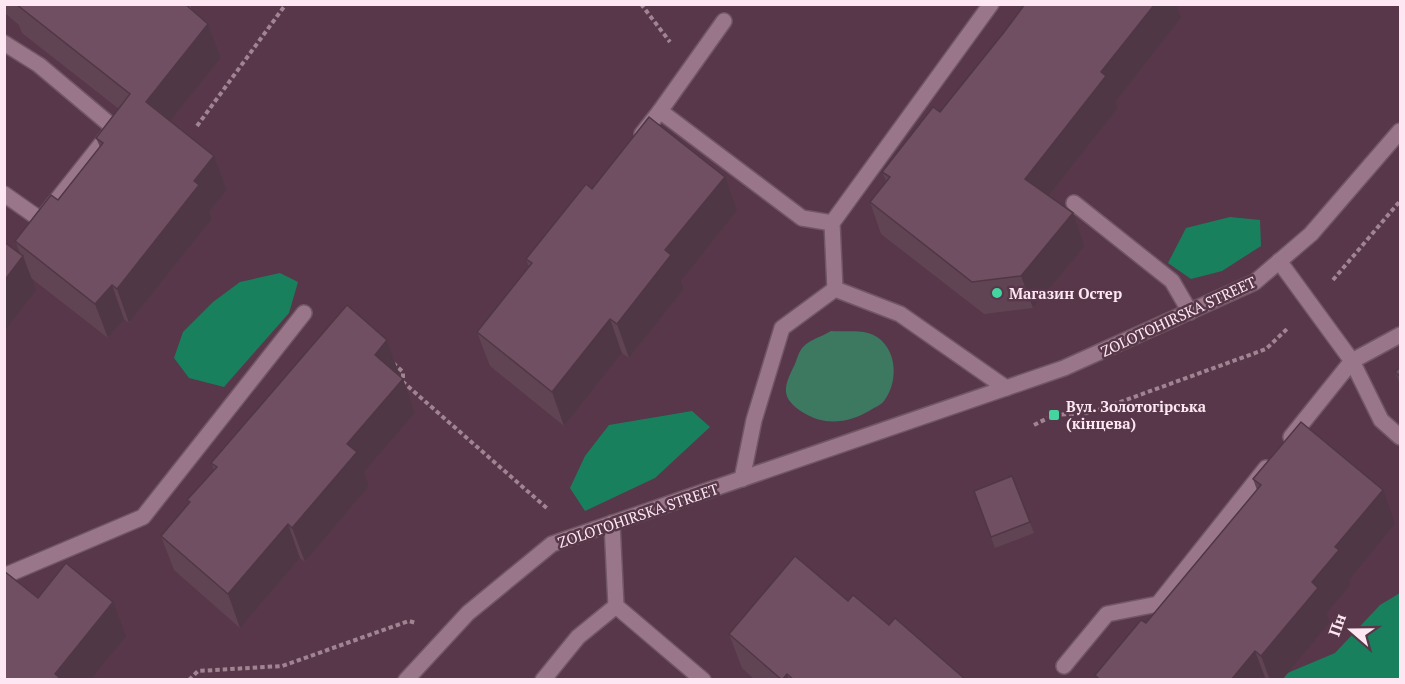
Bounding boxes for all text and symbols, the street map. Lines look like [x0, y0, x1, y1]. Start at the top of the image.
street label: ZOLOTOHIRSKA STREET [1097, 271, 1259, 361]
place label: Магазин Остер [1009, 283, 1122, 303]
marker: Магазин Остер [990, 286, 1004, 300]
place label: Вул. Золотогірська (кінцева) [1066, 396, 1207, 433]
marker: Вул. Золотогірська (кінцева) [1047, 408, 1061, 422]
street label: ZOLOTOHIRSKA STREET [555, 478, 721, 552]
north arrow [1321, 600, 1381, 660]
text: Пн [1323, 610, 1351, 639]

